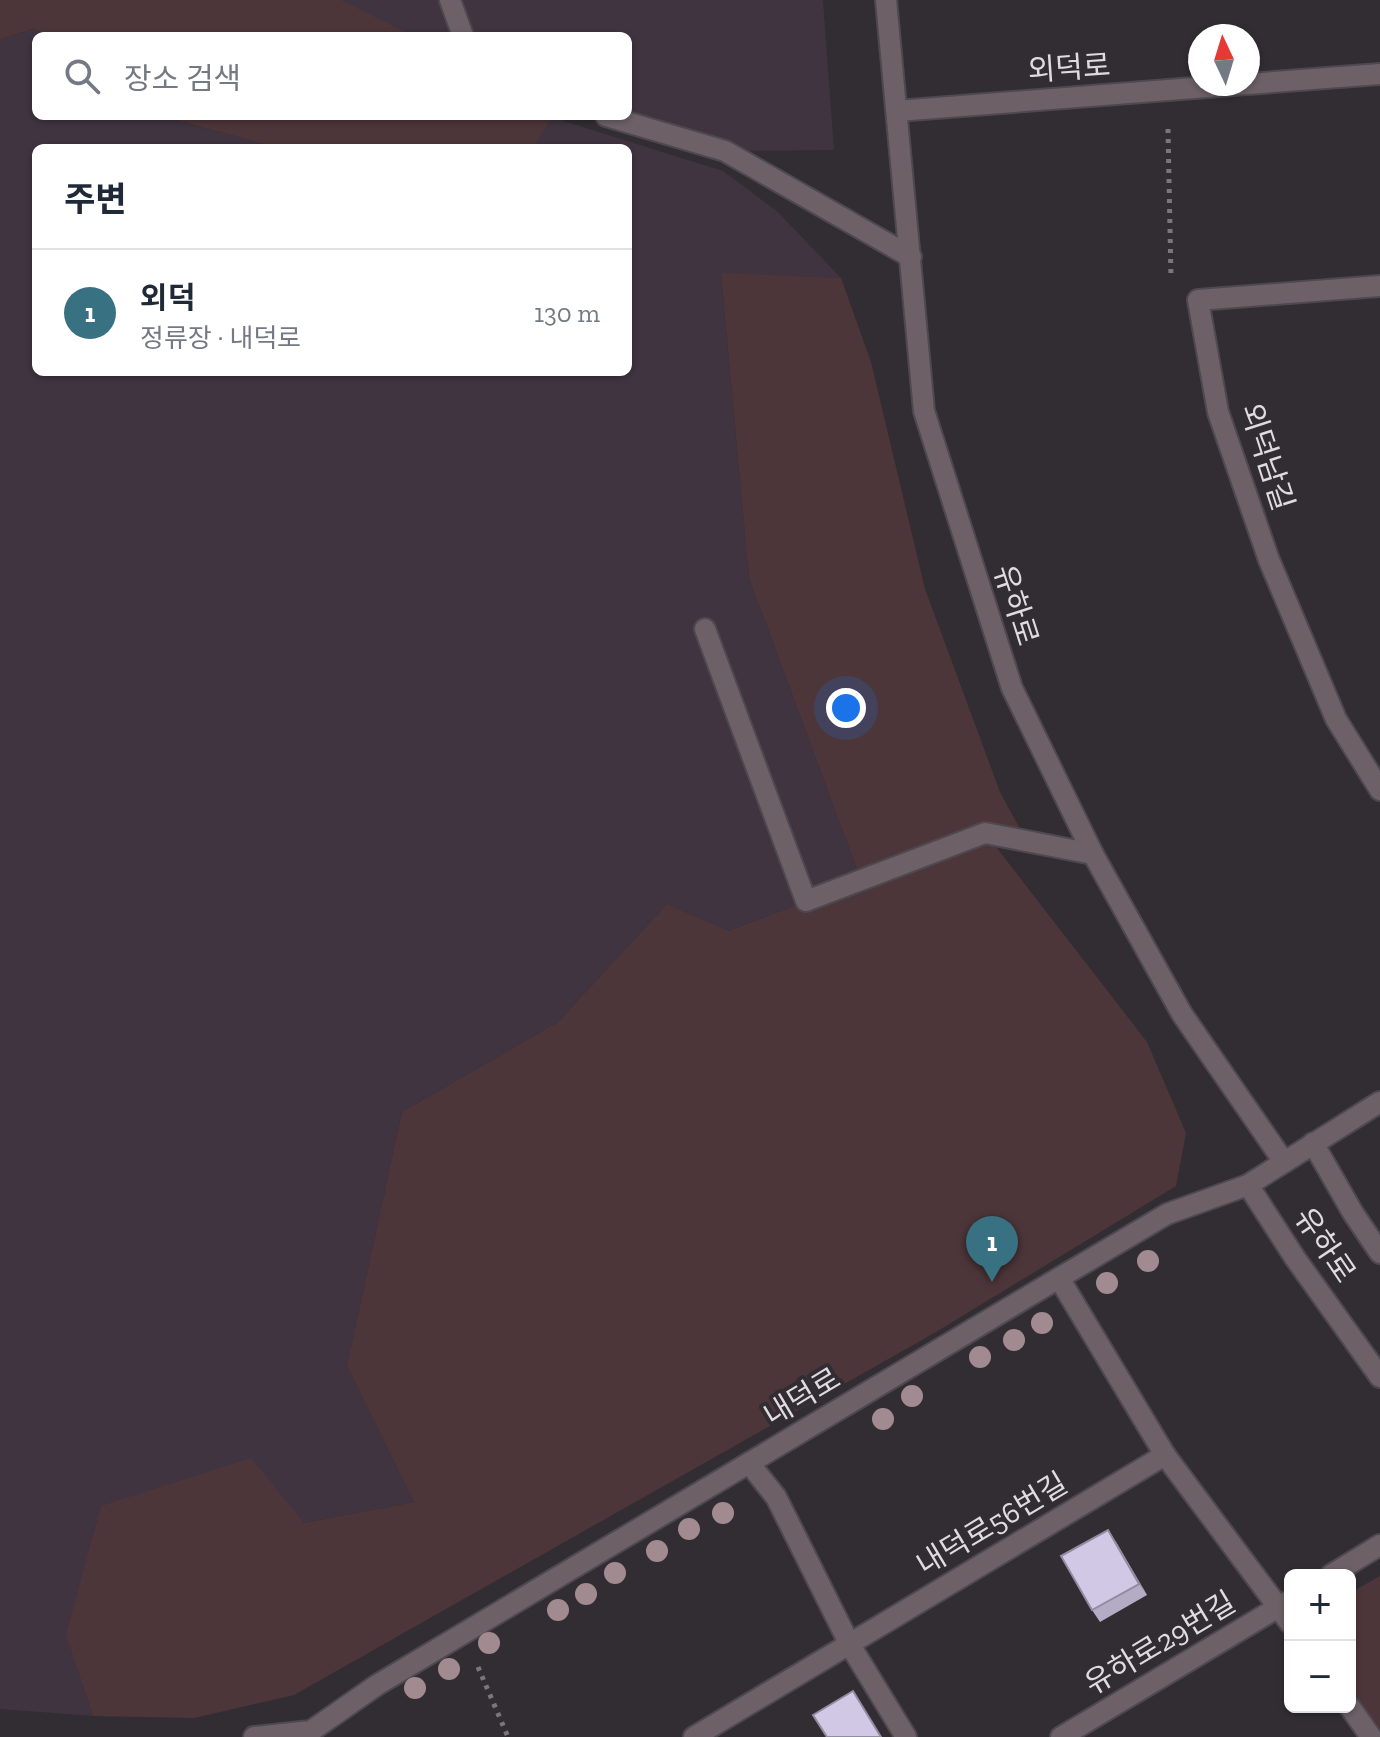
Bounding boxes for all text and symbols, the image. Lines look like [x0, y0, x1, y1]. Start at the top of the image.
north arrow [1188, 24, 1260, 96]
search box [32, 32, 632, 120]
street label: 외덕로 [1026, 47, 1112, 89]
icon: search [60, 54, 104, 98]
text: 장소 검색 [124, 61, 241, 97]
text: 주변 [64, 179, 127, 220]
text: 외덕 [140, 280, 195, 316]
text: 1 [85, 297, 95, 329]
text: 130 m [534, 297, 600, 329]
text: 정류장 · 내덕로 [140, 322, 301, 354]
street label: 외덕남길 [1233, 399, 1301, 515]
street label: 유하로 [986, 560, 1046, 650]
your location [826, 688, 866, 728]
street label: 유하로 [1287, 1201, 1363, 1289]
pin: 1 [966, 1216, 1018, 1282]
street label: 내덕로 [757, 1360, 847, 1434]
street label: 내덕로56번길 [910, 1465, 1074, 1583]
map controls [1284, 1569, 1356, 1713]
button: + [1284, 1569, 1356, 1641]
street label: 유하로29번길 [1078, 1584, 1242, 1702]
button: − [1284, 1641, 1356, 1713]

